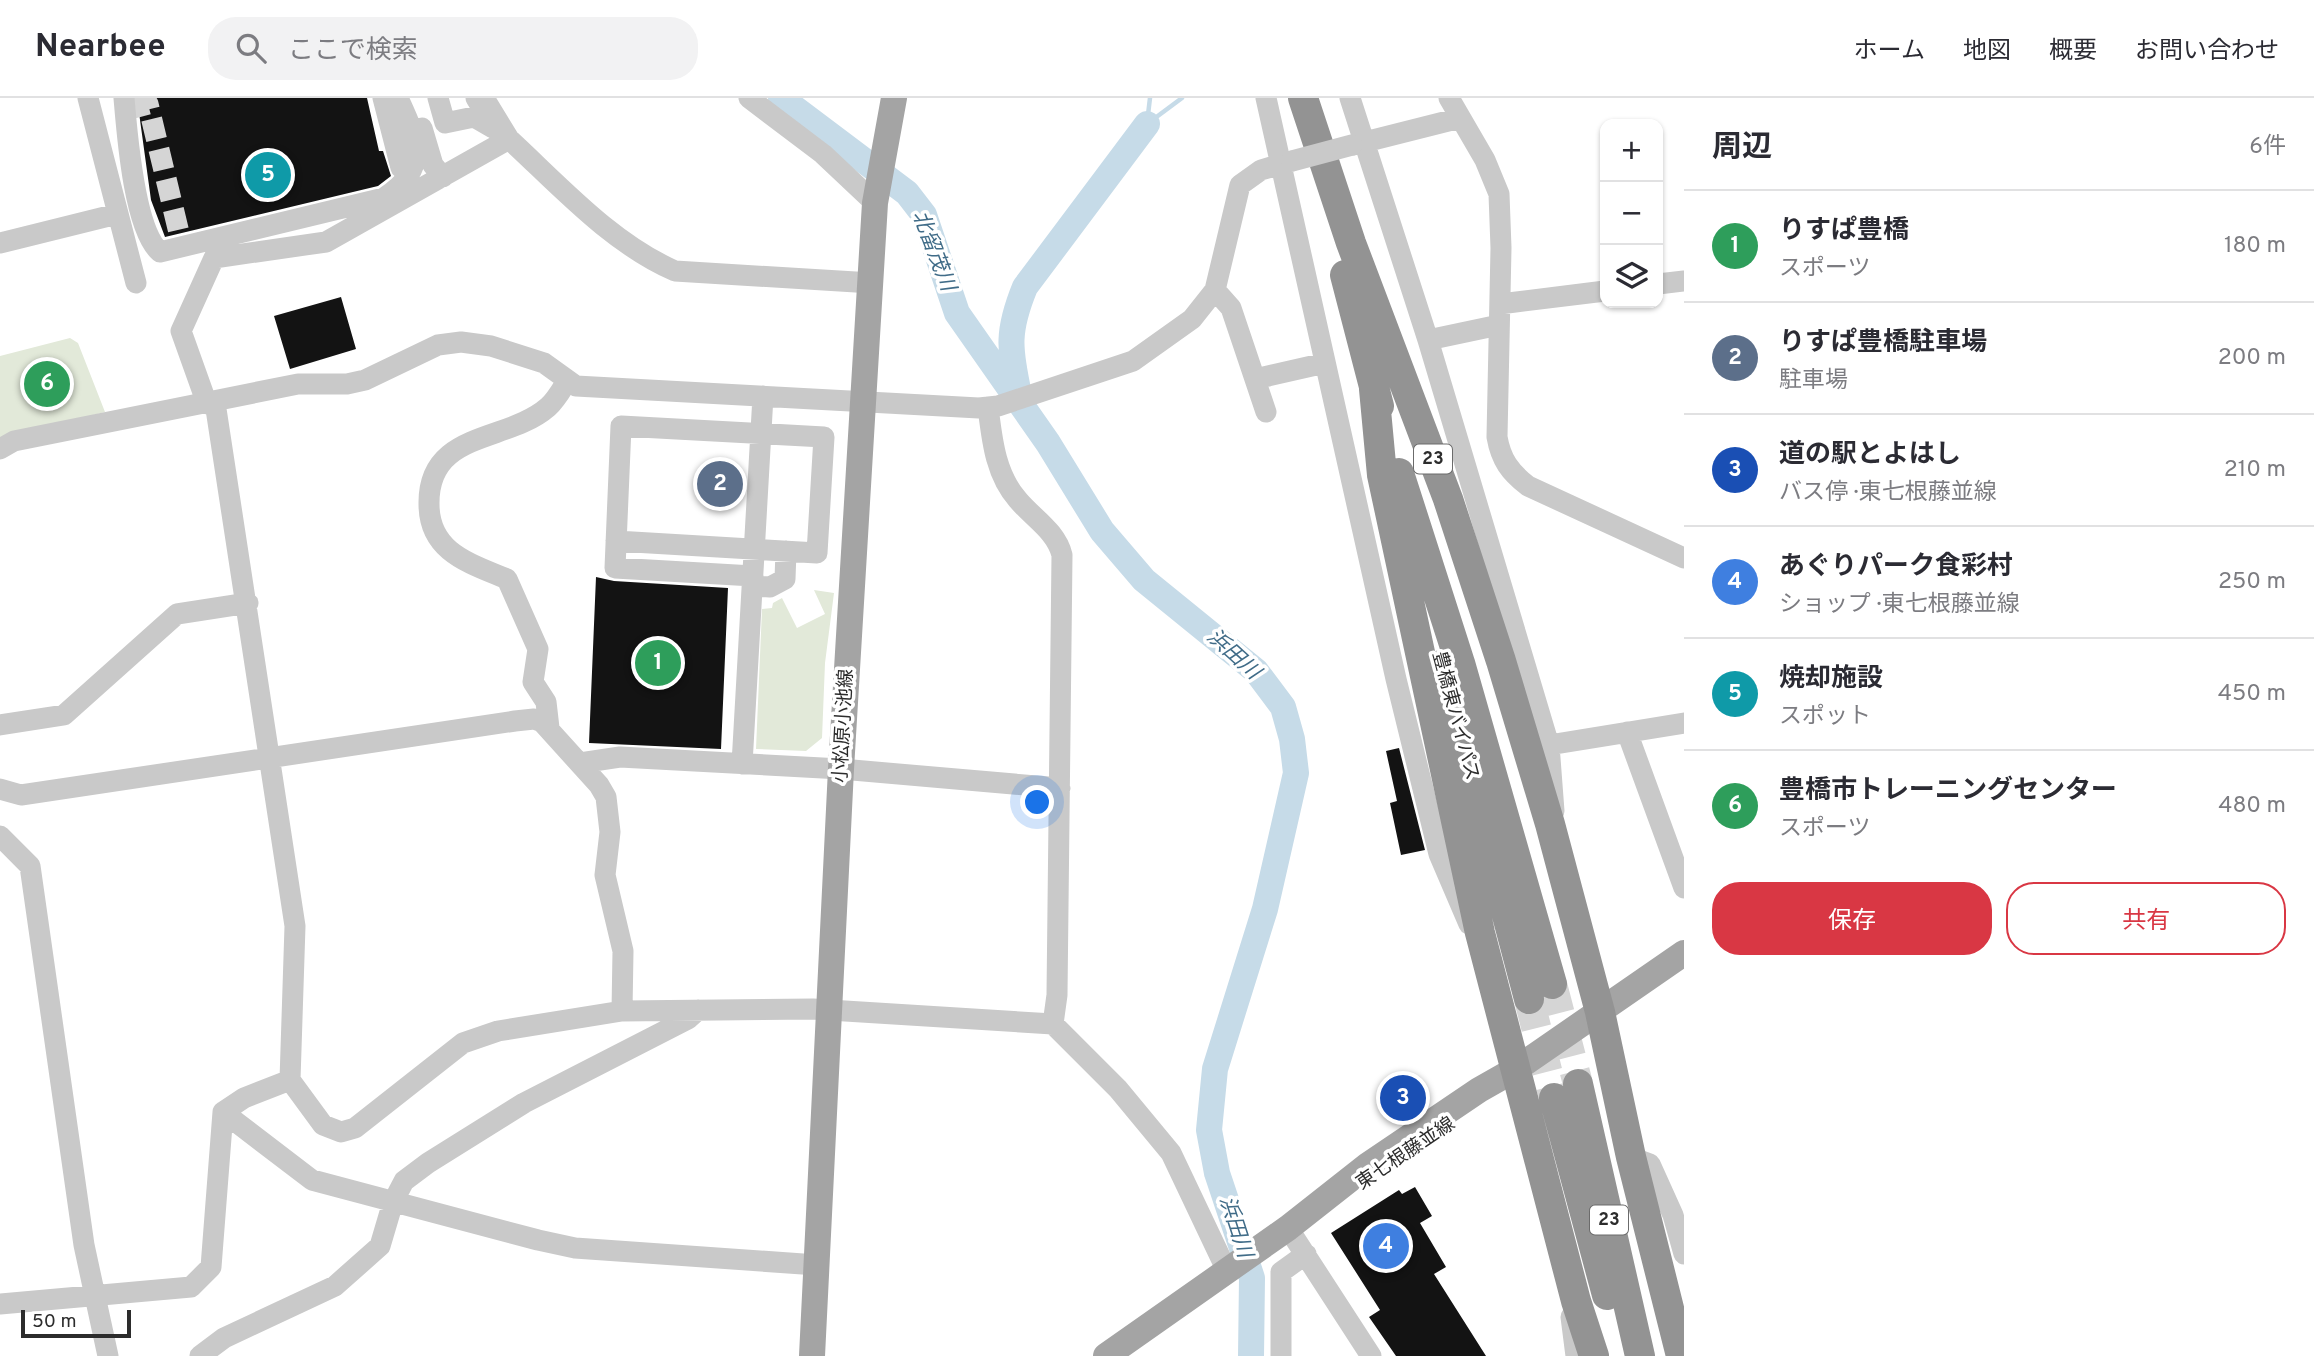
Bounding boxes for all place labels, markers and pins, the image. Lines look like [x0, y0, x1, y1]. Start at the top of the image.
pin: 5 [245, 149, 291, 201]
pin: 6 [24, 358, 70, 410]
pin: 2 [697, 458, 743, 510]
pin: 1 [635, 637, 681, 689]
pin: 3 [1380, 1072, 1426, 1124]
pin: 4 [1363, 1220, 1409, 1272]

